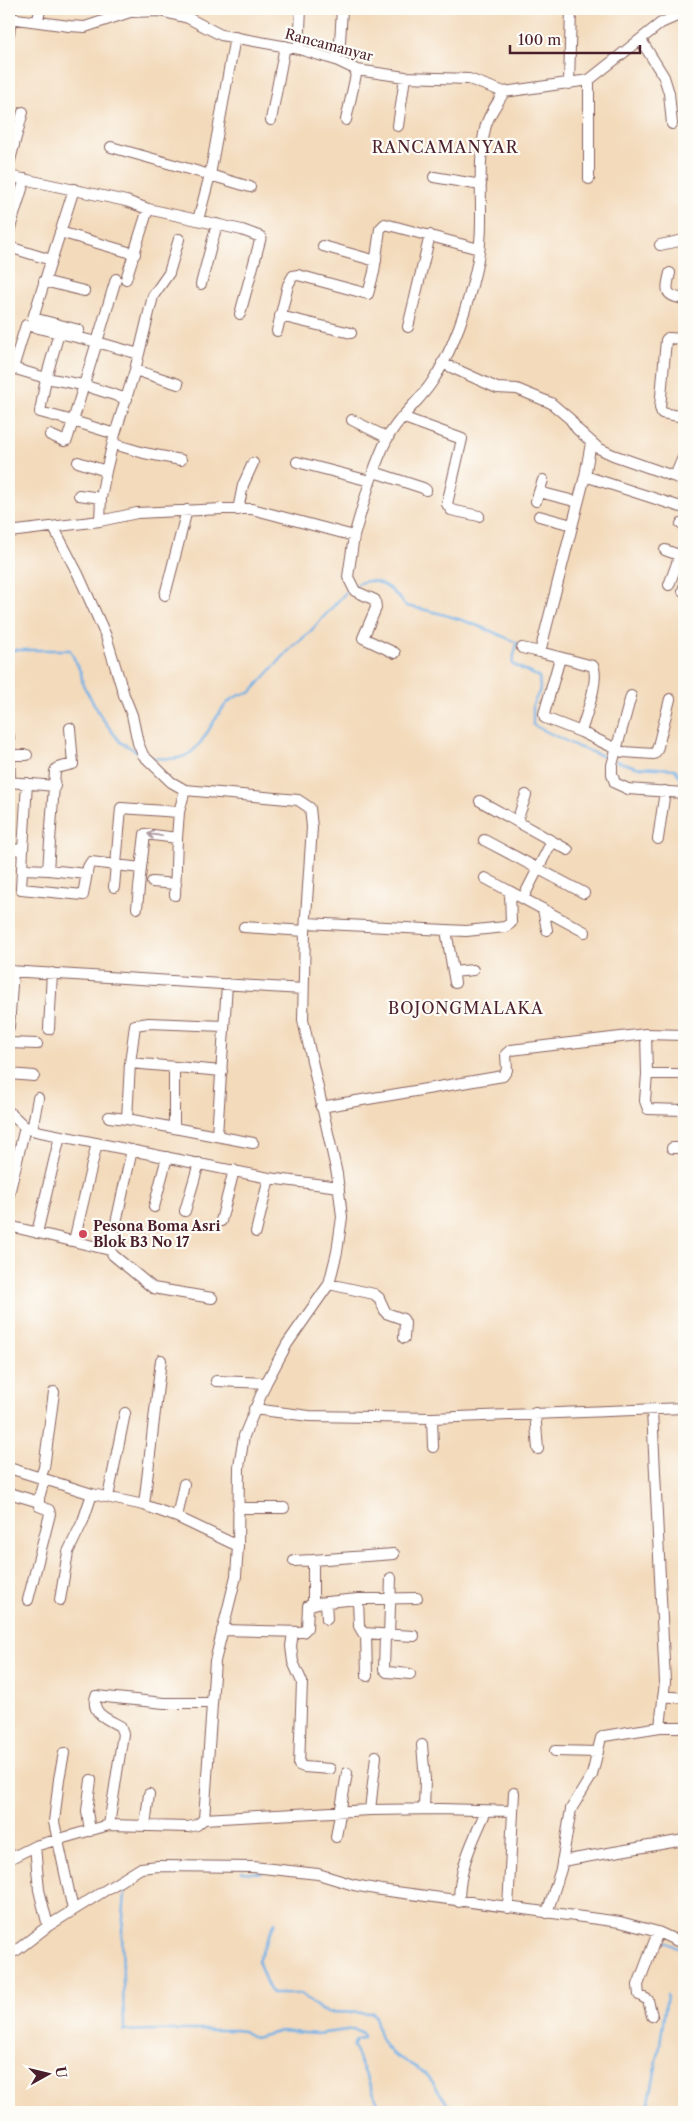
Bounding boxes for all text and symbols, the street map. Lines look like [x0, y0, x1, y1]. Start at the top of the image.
scale bar [510, 22, 640, 54]
street label: Rancamanyar [283, 25, 375, 65]
text: 100 m [518, 30, 561, 49]
district label: RANCAMANYAR [372, 137, 519, 157]
one-way arrow [147, 829, 163, 839]
district label: BOJONGMALAKA [388, 998, 544, 1018]
place label: Pesona Boma Asri Blok B3 No 17 [93, 1217, 220, 1251]
marker: Pesona Boma Asri Blok B3 No 17 [77, 1228, 89, 1240]
north arrow [22, 2048, 72, 2098]
text: U [51, 2065, 71, 2080]

